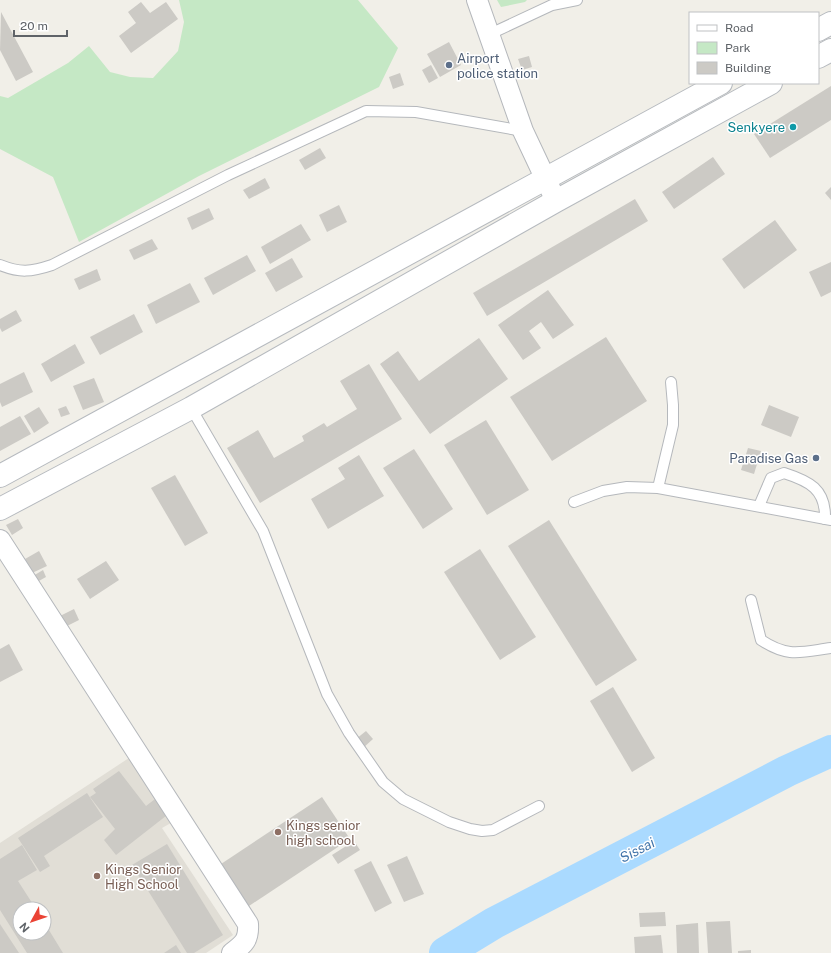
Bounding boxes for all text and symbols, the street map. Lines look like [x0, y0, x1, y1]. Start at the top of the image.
scale bar [14, 12, 67, 38]
legend [689, 12, 819, 84]
text: 20 m [20, 19, 48, 33]
text: Road [725, 21, 753, 35]
text: Park [725, 41, 751, 55]
place label: Airport police station [457, 51, 538, 81]
marker: Airport police station [444, 60, 454, 70]
text: Building [725, 61, 771, 75]
place label: Senkyere [727, 120, 785, 135]
marker: Senkyere [788, 122, 798, 132]
place label: Paradise Gas [729, 451, 808, 466]
marker: Paradise Gas [811, 453, 821, 463]
place label: Kings senior high school [286, 818, 360, 848]
marker: Kings senior high school [273, 827, 283, 837]
water label: Sissai [617, 834, 658, 866]
place label: Kings Senior High School [105, 862, 181, 892]
marker: Kings Senior High School [92, 871, 102, 881]
north arrow [12, 901, 52, 941]
text: N [17, 920, 32, 935]

